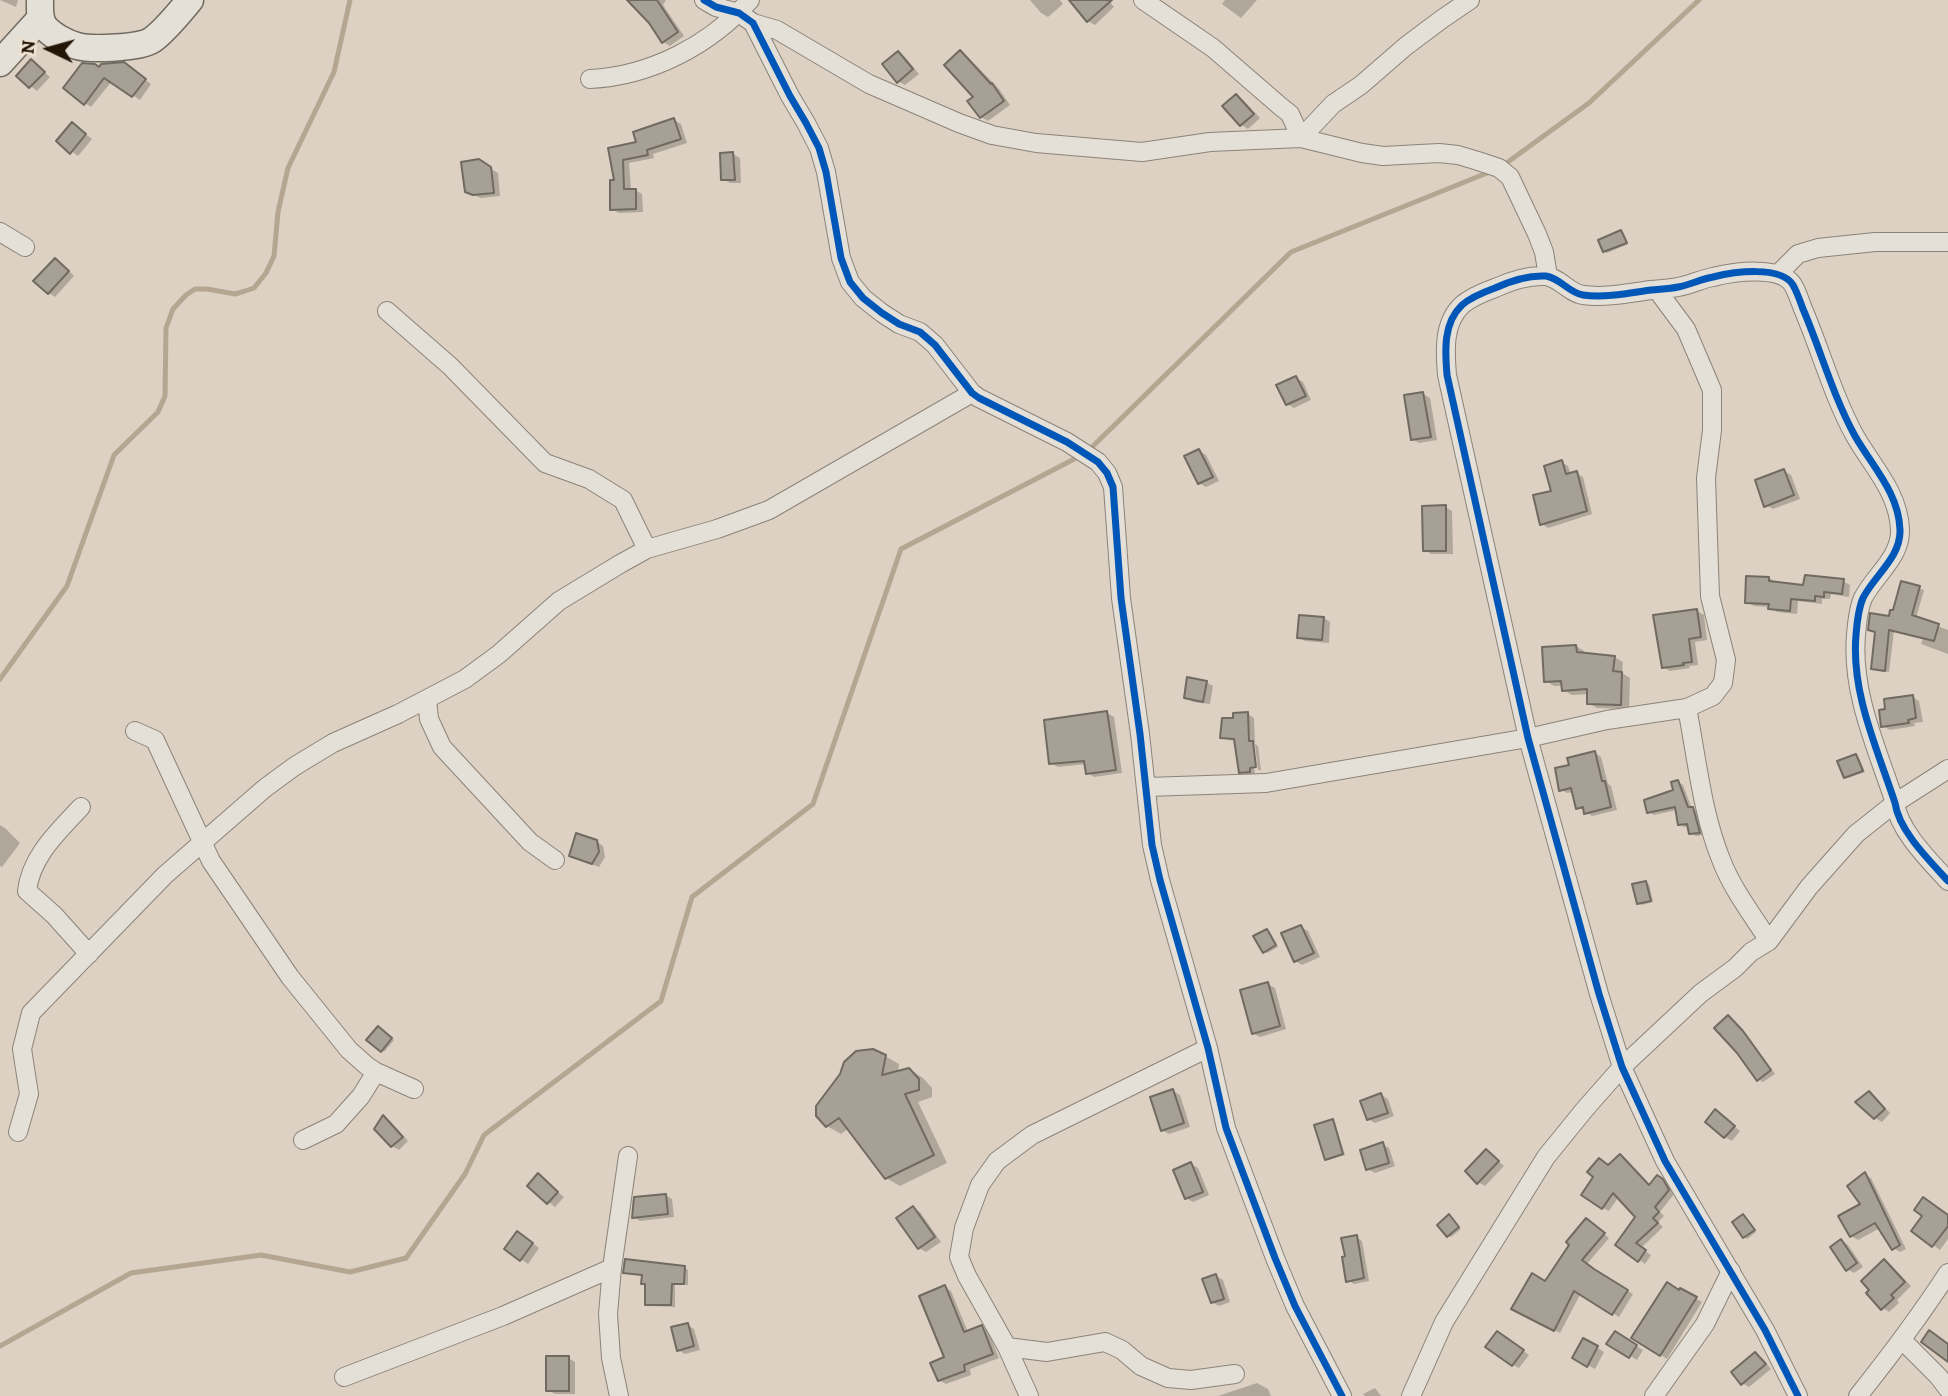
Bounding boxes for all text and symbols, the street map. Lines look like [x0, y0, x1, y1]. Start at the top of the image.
north arrow [14, 14, 84, 84]
text: N [15, 39, 42, 55]

